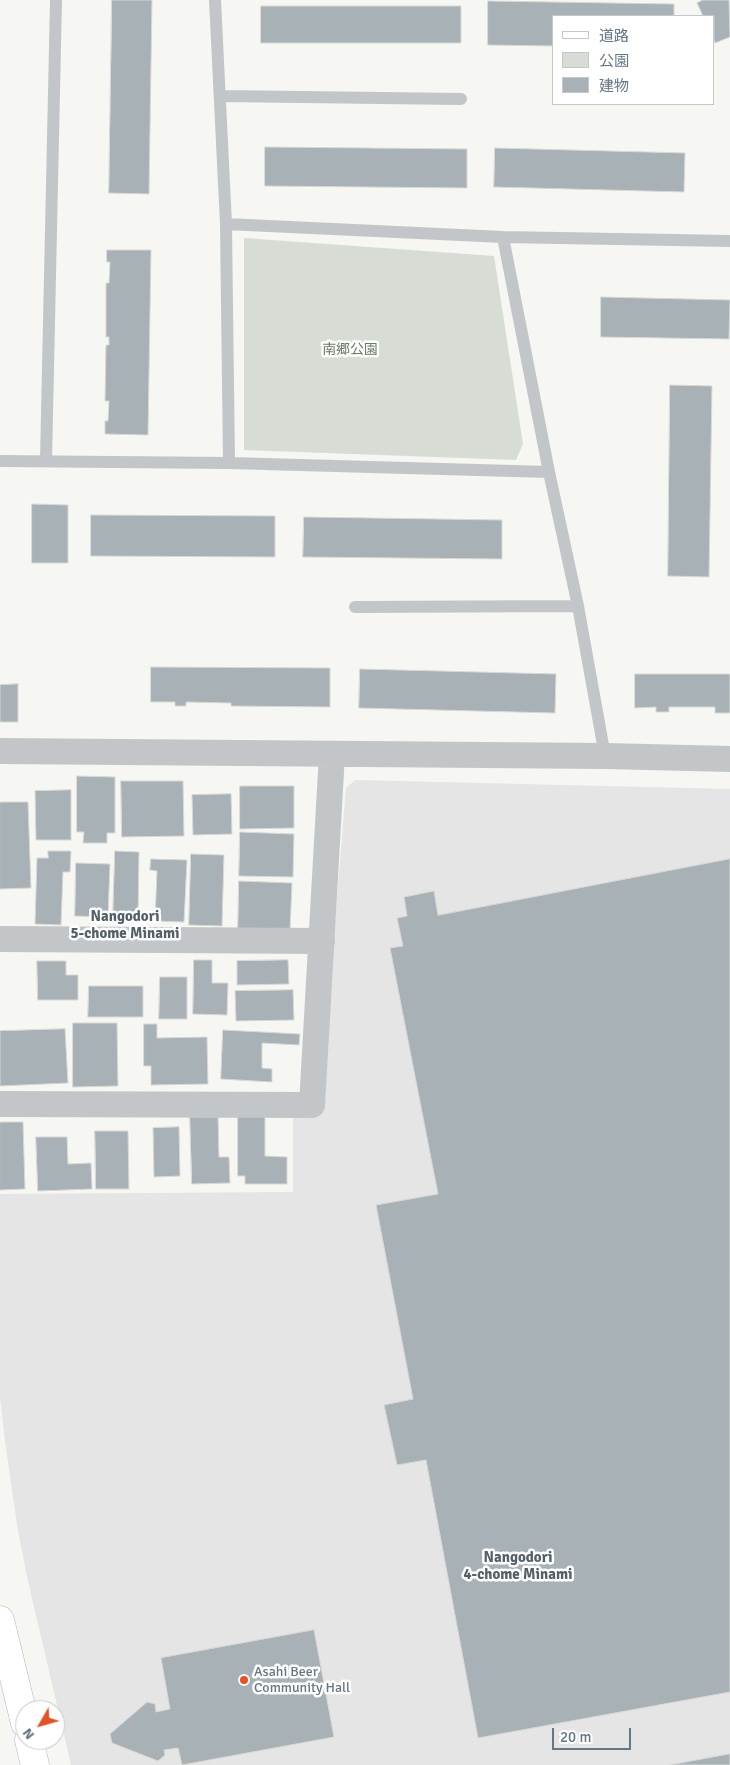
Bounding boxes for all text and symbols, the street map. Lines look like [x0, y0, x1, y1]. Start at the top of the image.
legend [552, 15, 715, 105]
text: 道路 [599, 27, 629, 45]
text: 公園 [599, 52, 629, 70]
text: 建物 [599, 77, 629, 95]
park label: 南郷公園 [322, 342, 378, 358]
district label: Nangodori 5-chome Minami [70, 908, 180, 943]
district label: Nangodori 4-chome Minami [463, 1549, 573, 1584]
place label: Asahi Beer Community Hall [254, 1664, 350, 1696]
marker: Asahi Beer Community Hall [238, 1674, 250, 1686]
north arrow [15, 1700, 65, 1750]
scale bar [555, 1718, 634, 1750]
text: N [19, 1725, 38, 1743]
text: 20 m [560, 1728, 591, 1746]

